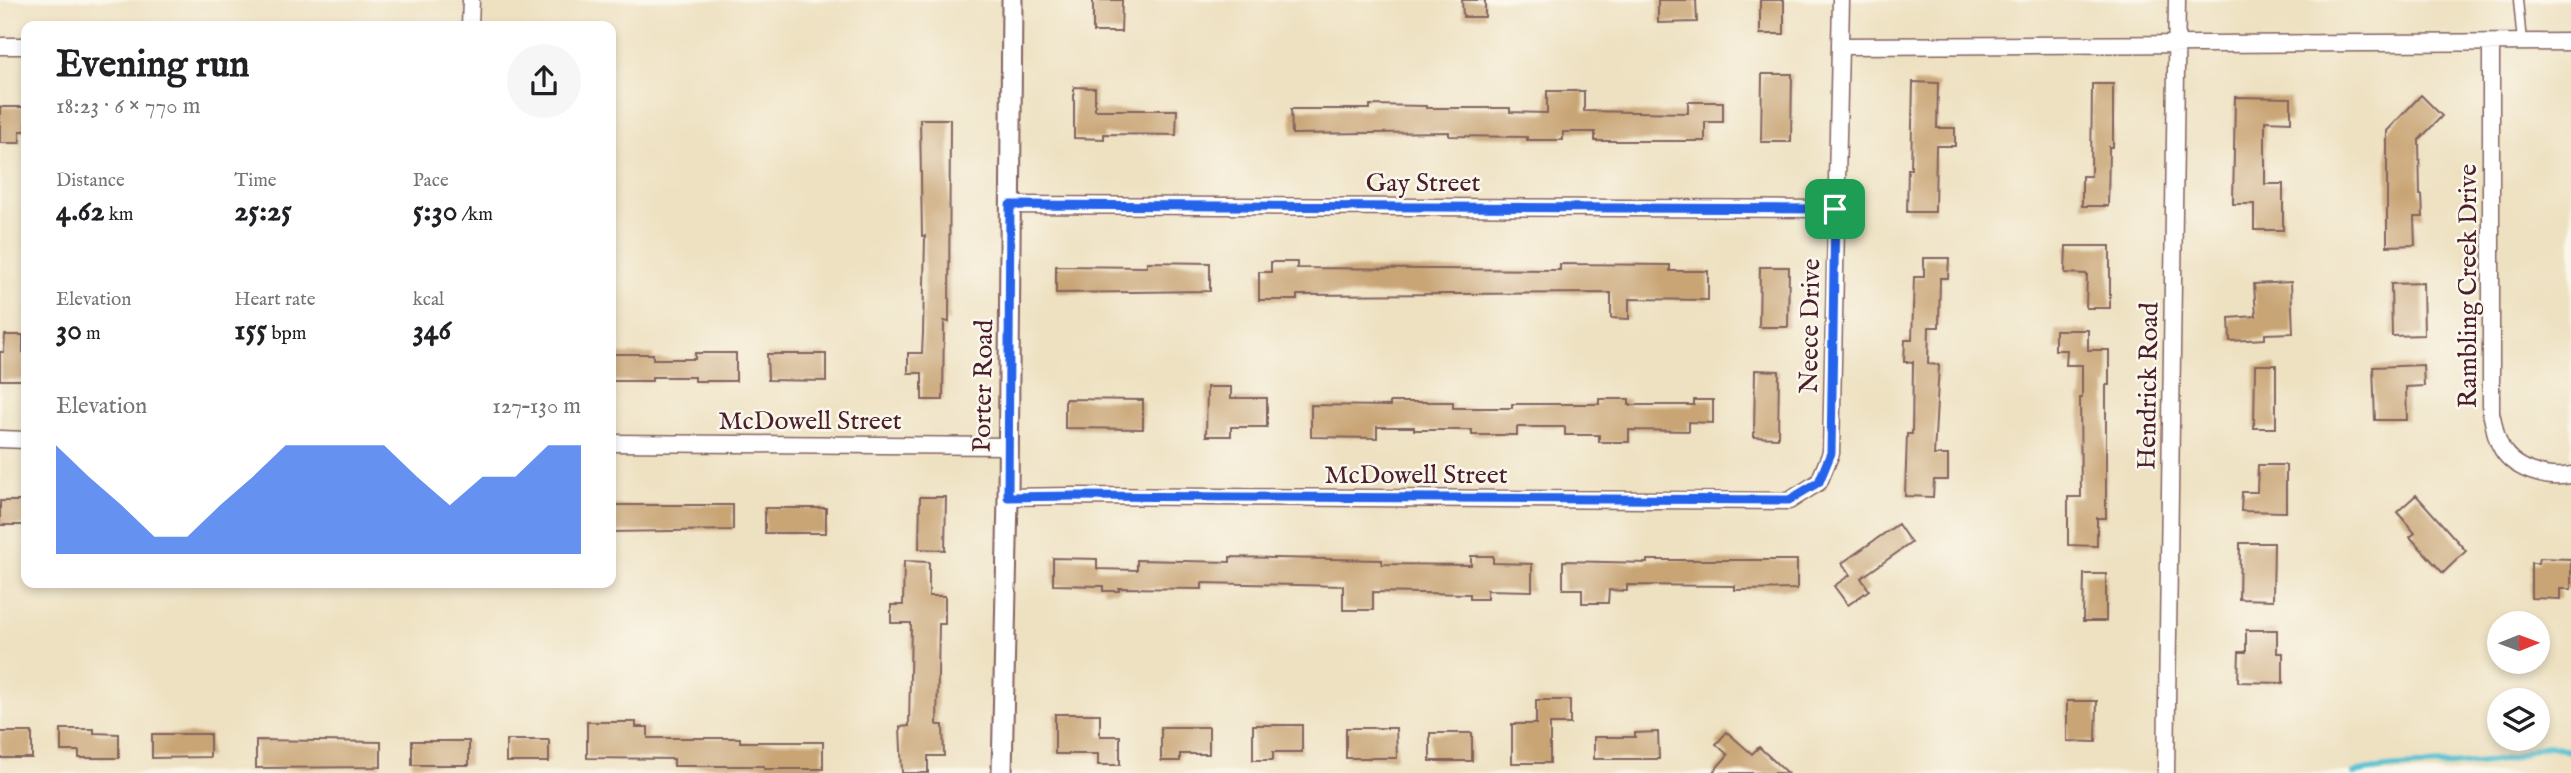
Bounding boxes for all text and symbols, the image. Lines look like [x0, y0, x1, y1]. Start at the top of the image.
text: Evening run [56, 42, 250, 90]
button: share [507, 44, 581, 118]
text: 18:23 · 6 × 770 m [56, 92, 200, 121]
street label: Rambling Creek Drive [2452, 164, 2485, 408]
street label: Gay Street [1366, 167, 1480, 200]
text: Distance [56, 169, 125, 193]
text: Time [234, 169, 277, 193]
text: Pace [413, 169, 449, 193]
pin [1805, 179, 1865, 239]
icon: arrive [1816, 190, 1854, 228]
text: 4.62 [56, 193, 105, 231]
text: 25:25 [234, 193, 292, 231]
text: 5:30 [413, 193, 457, 231]
text: km [105, 203, 134, 227]
text: /km [457, 203, 493, 227]
street label: Neece Drive [1793, 258, 1828, 394]
text: Elevation [56, 288, 131, 312]
text: Heart rate [234, 288, 315, 312]
text: kcal [413, 288, 444, 312]
street label: Hendrick Road [2131, 302, 2166, 470]
text: 30 [56, 312, 82, 350]
text: 155 [234, 312, 267, 350]
text: 346 [413, 312, 451, 350]
street label: Porter Road [966, 319, 1001, 453]
text: m [82, 322, 101, 346]
text: bpm [267, 322, 306, 346]
text: Elevation [56, 392, 147, 421]
text: 127–130 m [492, 392, 581, 421]
street label: McDowell Street [718, 405, 902, 438]
street label: McDowell Street [1324, 459, 1508, 492]
north arrow [2487, 611, 2550, 674]
map controls [2487, 611, 2550, 751]
button: layers [2487, 688, 2550, 751]

